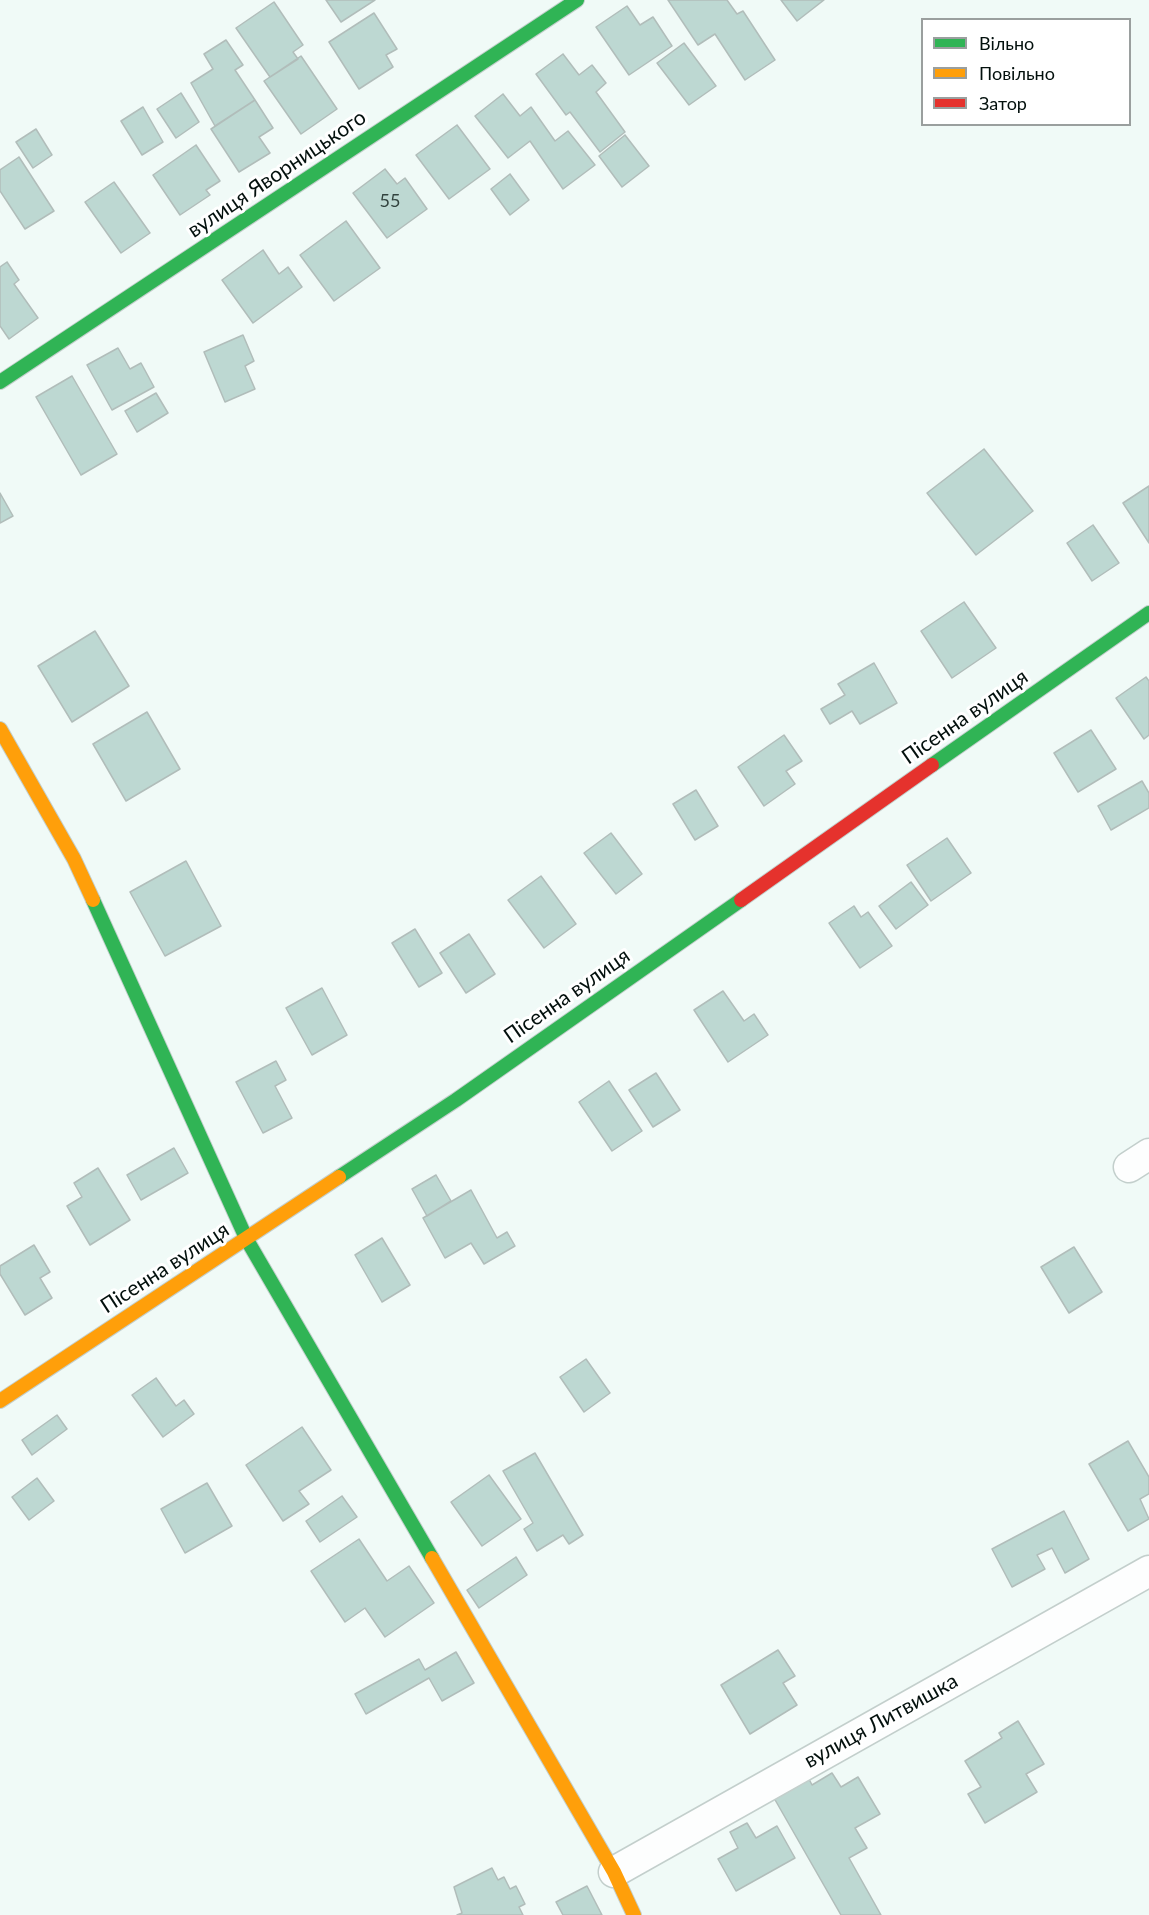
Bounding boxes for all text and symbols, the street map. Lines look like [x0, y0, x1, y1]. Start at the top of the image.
legend [921, 18, 1131, 126]
text: Вільно [979, 32, 1034, 54]
text: Повільно [979, 62, 1055, 84]
text: Затор [979, 92, 1027, 114]
street label: вулиця Яворницького [183, 105, 371, 243]
house number: 55 [380, 190, 400, 212]
street label: Пісенна вулиця [897, 664, 1033, 770]
street label: Пісенна вулиця [499, 943, 635, 1049]
street label: Пісенна вулиця [96, 1217, 234, 1319]
street label: вулиця Литвишка [800, 1668, 962, 1774]

